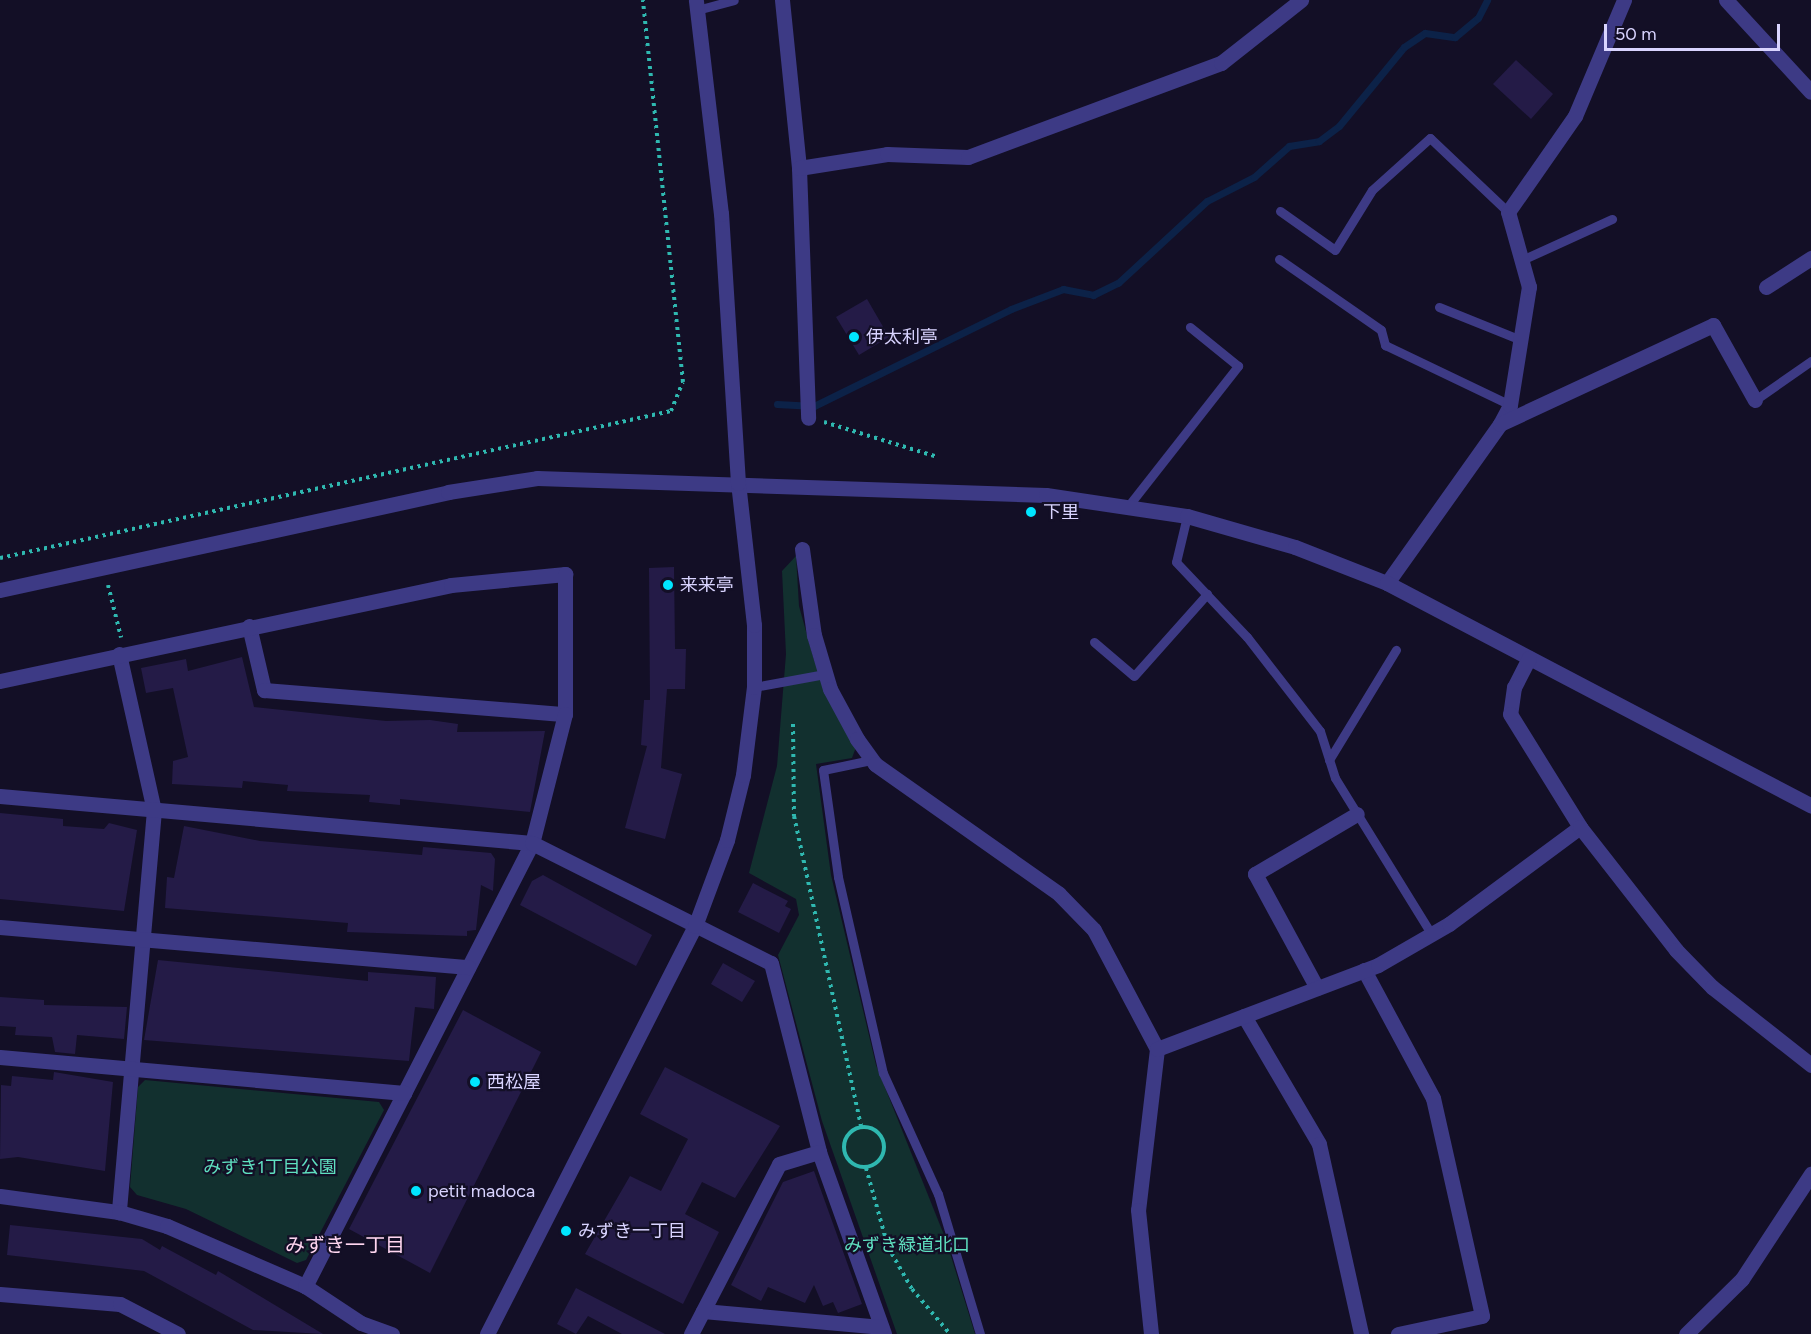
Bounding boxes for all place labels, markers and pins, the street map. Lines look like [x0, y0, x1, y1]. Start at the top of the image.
place label: 伊太利亭 [866, 326, 938, 348]
marker: 伊太利亭 [847, 330, 861, 344]
place label: 下里 [1043, 501, 1079, 523]
marker: 下里 [1024, 505, 1038, 519]
place label: 来来亭 [680, 574, 734, 596]
marker: 来来亭 [661, 578, 675, 592]
place label: 西松屋 [487, 1071, 541, 1093]
marker: 西松屋 [468, 1075, 482, 1089]
place label: petit madoca [428, 1180, 535, 1202]
marker: petit madoca [409, 1184, 423, 1198]
place label: みずき一丁目 [578, 1220, 686, 1242]
marker: みずき一丁目 [559, 1224, 573, 1238]

